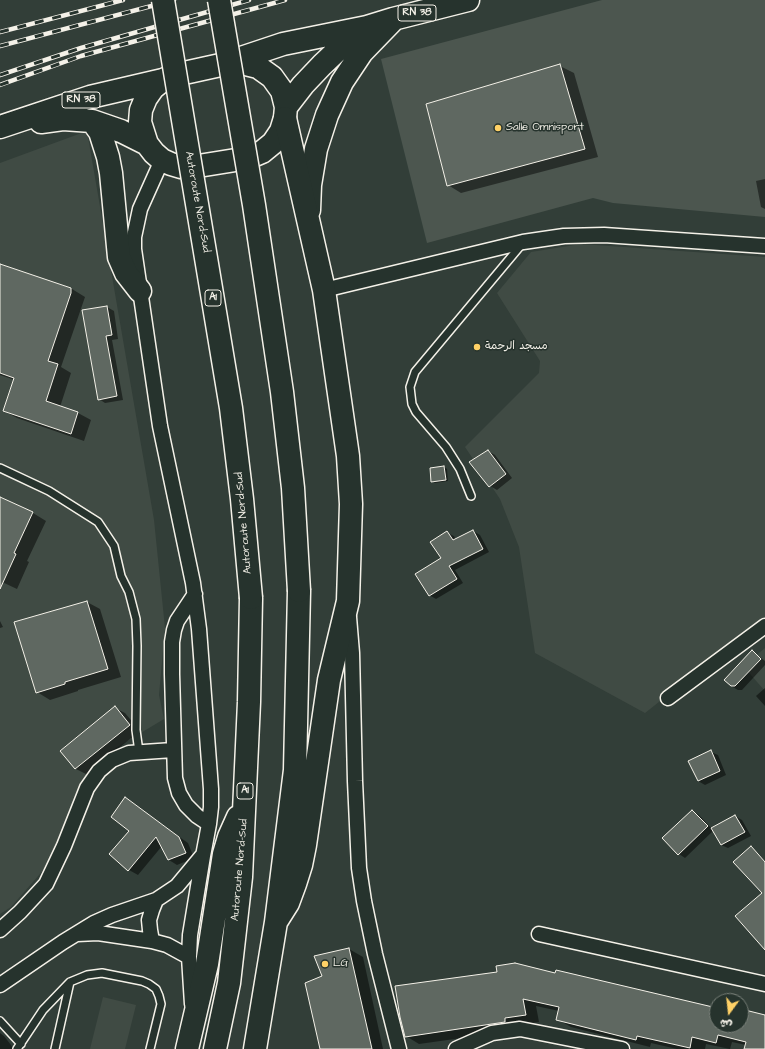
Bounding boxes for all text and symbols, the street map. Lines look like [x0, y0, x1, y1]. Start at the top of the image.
road number: RN 38 [398, 5, 436, 21]
road number: RN 38 [62, 92, 100, 108]
place label: Salle Omnisport [506, 121, 584, 135]
marker: Salle Omnisport [493, 123, 503, 133]
street label: Autoroute Nord-Sud [182, 150, 212, 254]
road number: A1 [205, 290, 221, 306]
place label: مسجد الرحمة [485, 340, 548, 354]
marker: مسجد الرحمة [472, 342, 482, 352]
street label: Autoroute Nord-Sud [233, 471, 255, 575]
road number: A1 [237, 783, 253, 799]
street label: Autoroute Nord-Sud [229, 818, 251, 922]
place label: LG [333, 957, 348, 971]
marker: LG [320, 959, 330, 969]
north arrow [709, 993, 749, 1033]
text: ش [718, 1015, 734, 1033]

